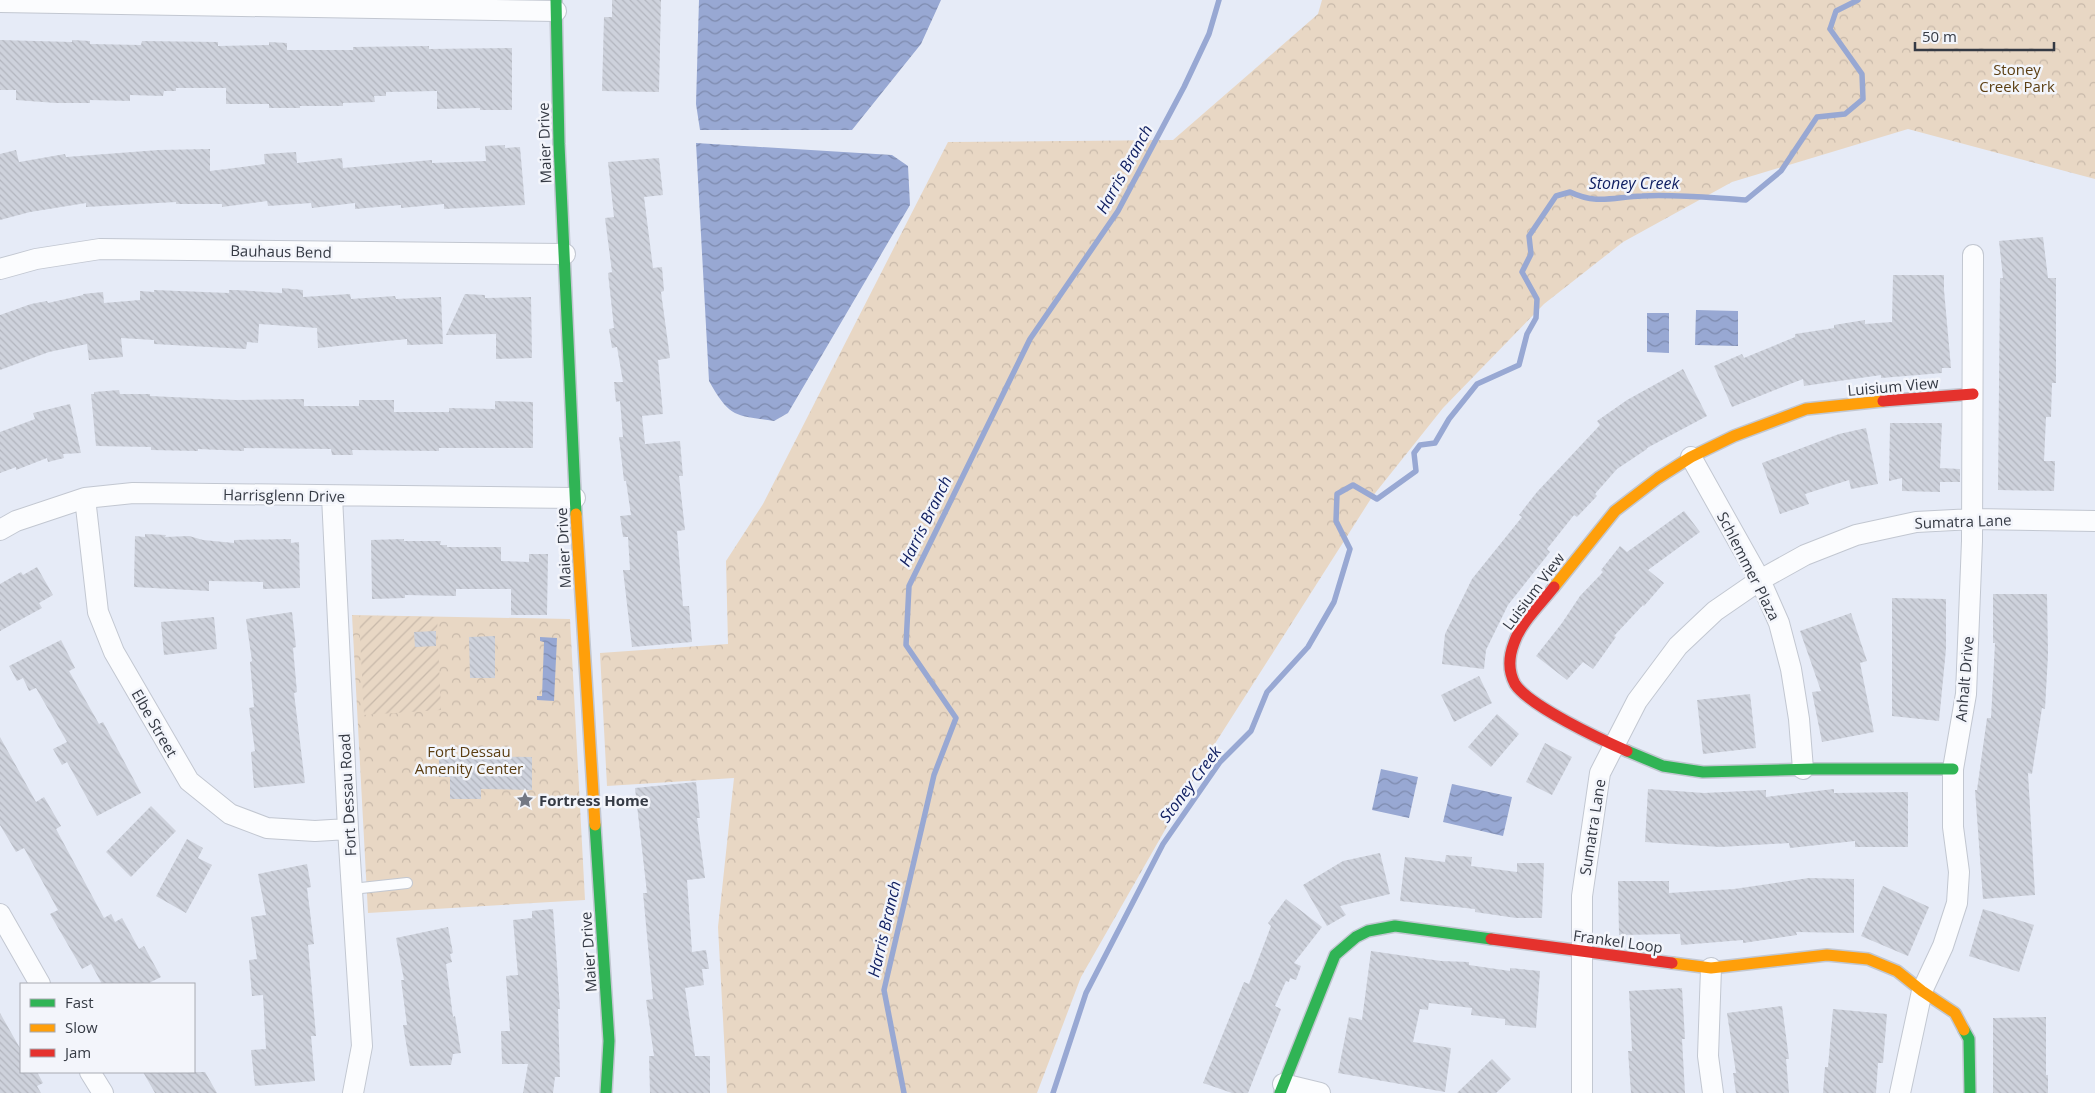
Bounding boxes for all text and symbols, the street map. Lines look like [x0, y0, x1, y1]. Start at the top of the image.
scale bar [1915, 20, 2054, 52]
text: 50 m [1922, 26, 1957, 46]
park label: Stoney Creek Park [1979, 59, 2055, 96]
street label: Maier Drive [533, 102, 555, 184]
water label: Harris Branch [1091, 121, 1157, 217]
water label: Stoney Creek [1589, 172, 1680, 194]
street label: Bauhaus Bend [230, 240, 332, 262]
street label: Luisium View [1847, 372, 1940, 400]
water label: Harris Branch [894, 472, 956, 570]
street label: Harrisglenn Drive [223, 484, 345, 506]
street label: Maier Drive [551, 507, 575, 589]
street label: Schlemmer Plaza [1713, 508, 1785, 624]
street label: Sumatra Lane [1914, 509, 2012, 533]
street label: Luisium View [1497, 548, 1569, 634]
street label: Anhalt Drive [1950, 635, 1978, 723]
street label: Elbe Street [127, 685, 183, 761]
street label: Fort Dessau Road [334, 733, 360, 857]
water label: Stoney Creek [1154, 740, 1227, 827]
park label: Fort Dessau Amenity Center [415, 741, 523, 778]
street label: Sumatra Lane [1575, 777, 1609, 877]
place icon: Fortress Home [515, 790, 535, 810]
place label: Fortress Home [539, 790, 649, 810]
water label: Harris Branch [862, 879, 906, 979]
street label: Maier Drive [575, 911, 601, 993]
street label: Frankel Loop [1572, 925, 1664, 957]
legend [20, 983, 195, 1073]
text: Fast [65, 992, 94, 1012]
text: Slow [65, 1017, 98, 1037]
text: Jam [63, 1042, 91, 1062]

